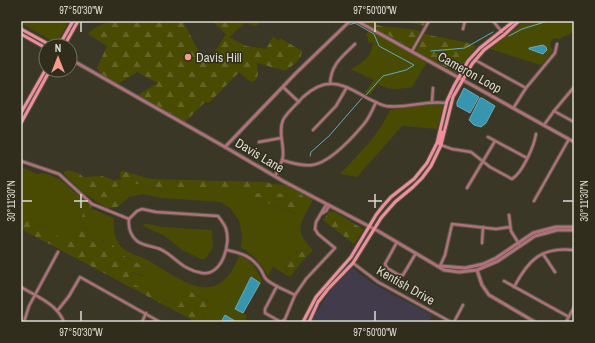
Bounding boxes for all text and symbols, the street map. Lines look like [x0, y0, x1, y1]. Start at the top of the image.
text: 97°50'30"W [59, 4, 103, 17]
text: 97°50'00"W [353, 4, 397, 17]
north arrow [38, 38, 78, 78]
text: N [55, 41, 61, 55]
street label: Cameron Loop [435, 48, 505, 97]
place label: Davis Hill [196, 49, 242, 66]
marker: Davis Hill [183, 52, 193, 62]
street label: Davis Lane [232, 134, 287, 177]
text: 30°11'30"N [5, 180, 18, 222]
text: 30°11'30"N [578, 180, 591, 222]
street label: Kentish Drive [374, 262, 438, 309]
text: 97°50'30"W [59, 326, 103, 339]
text: 97°50'00"W [353, 326, 397, 339]

